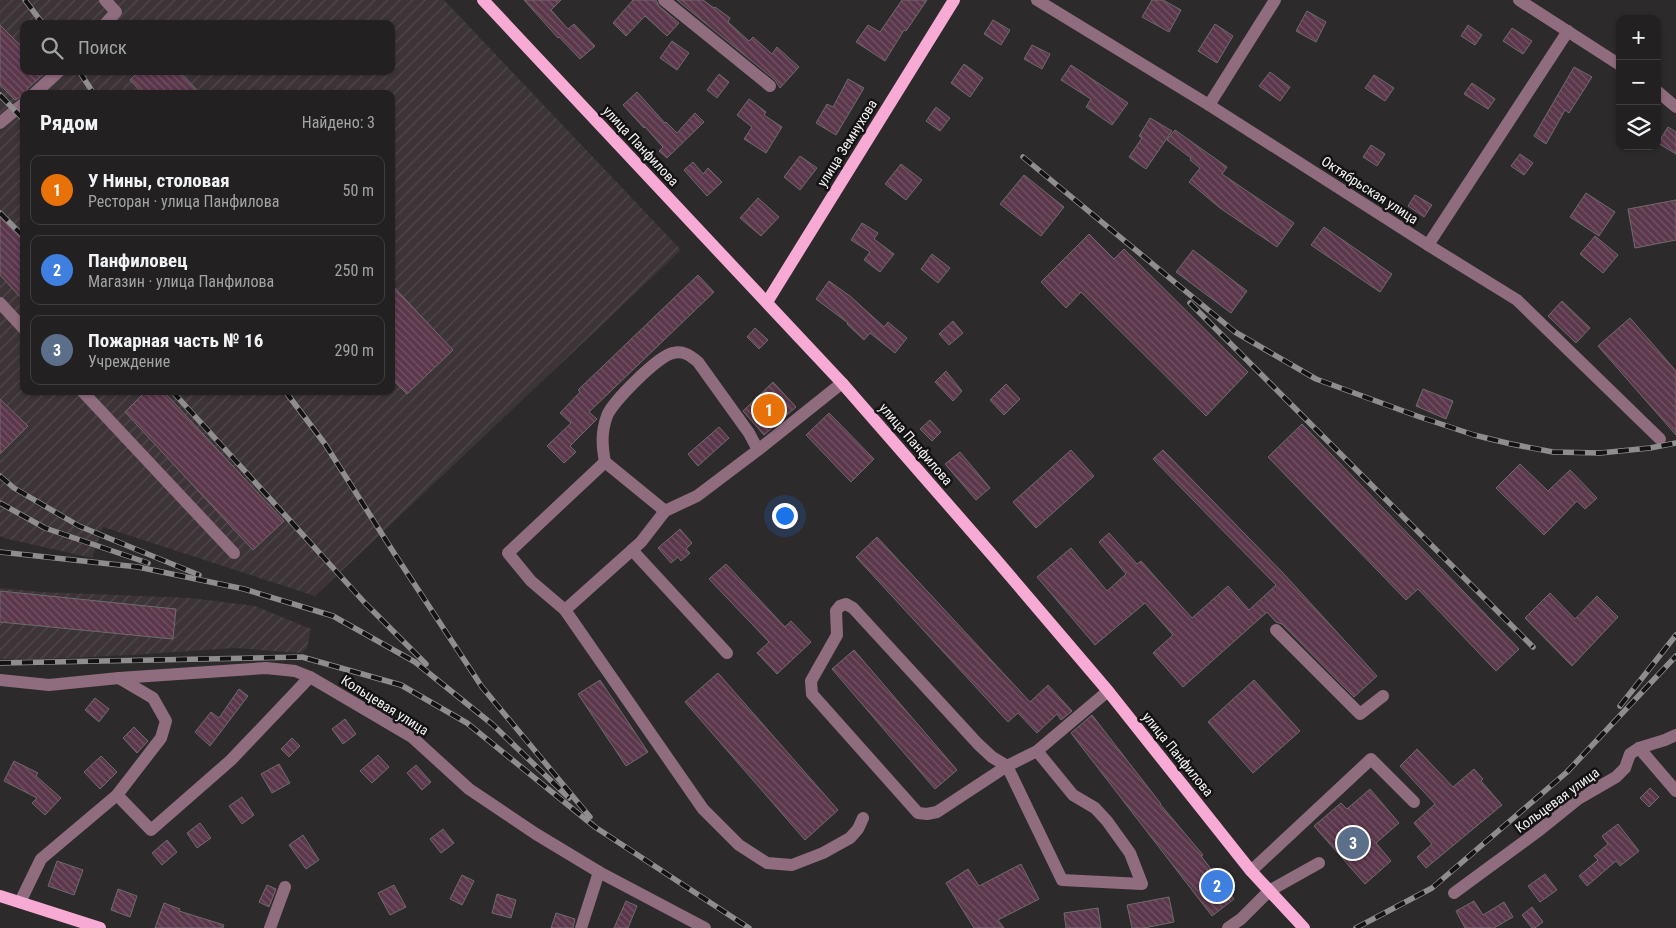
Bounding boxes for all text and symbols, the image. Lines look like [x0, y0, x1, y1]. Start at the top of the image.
map controls [1616, 15, 1661, 150]
button: + [1616, 15, 1661, 60]
search box [20, 20, 395, 75]
icon: search [38, 34, 66, 62]
text: Поиск [78, 36, 127, 59]
button: − [1616, 60, 1661, 105]
street label: улица Земнухова [814, 96, 880, 190]
street label: улица Панфилова [600, 103, 682, 189]
button: layers [1616, 105, 1661, 150]
text: Рядом [40, 111, 99, 135]
text: Найдено: 3 [302, 113, 375, 132]
street label: Октябрьская улица [1319, 153, 1421, 227]
text: У Нины, столовая [88, 169, 230, 192]
text: 1 [53, 181, 61, 200]
text: 50 m [342, 181, 374, 200]
text: Ресторан · улица Панфилова [88, 192, 279, 211]
text: Панфиловец [88, 249, 187, 272]
text: 2 [53, 261, 61, 280]
text: 250 m [335, 261, 374, 280]
text: Магазин · улица Панфилова [88, 272, 274, 291]
text: Пожарная часть № 16 [88, 329, 263, 352]
text: 3 [53, 341, 61, 360]
text: 290 m [335, 341, 374, 360]
text: Учреждение [88, 352, 170, 371]
pin: 1 [753, 391, 785, 429]
street label: улица Панфилова [876, 400, 956, 488]
your location [772, 503, 798, 529]
street label: Кольцевая улица [338, 672, 432, 738]
street label: улица Панфилова [1139, 709, 1217, 799]
street label: Кольцевая улица [1512, 764, 1602, 836]
pin: 3 [1337, 824, 1369, 862]
pin: 2 [1201, 867, 1233, 905]

